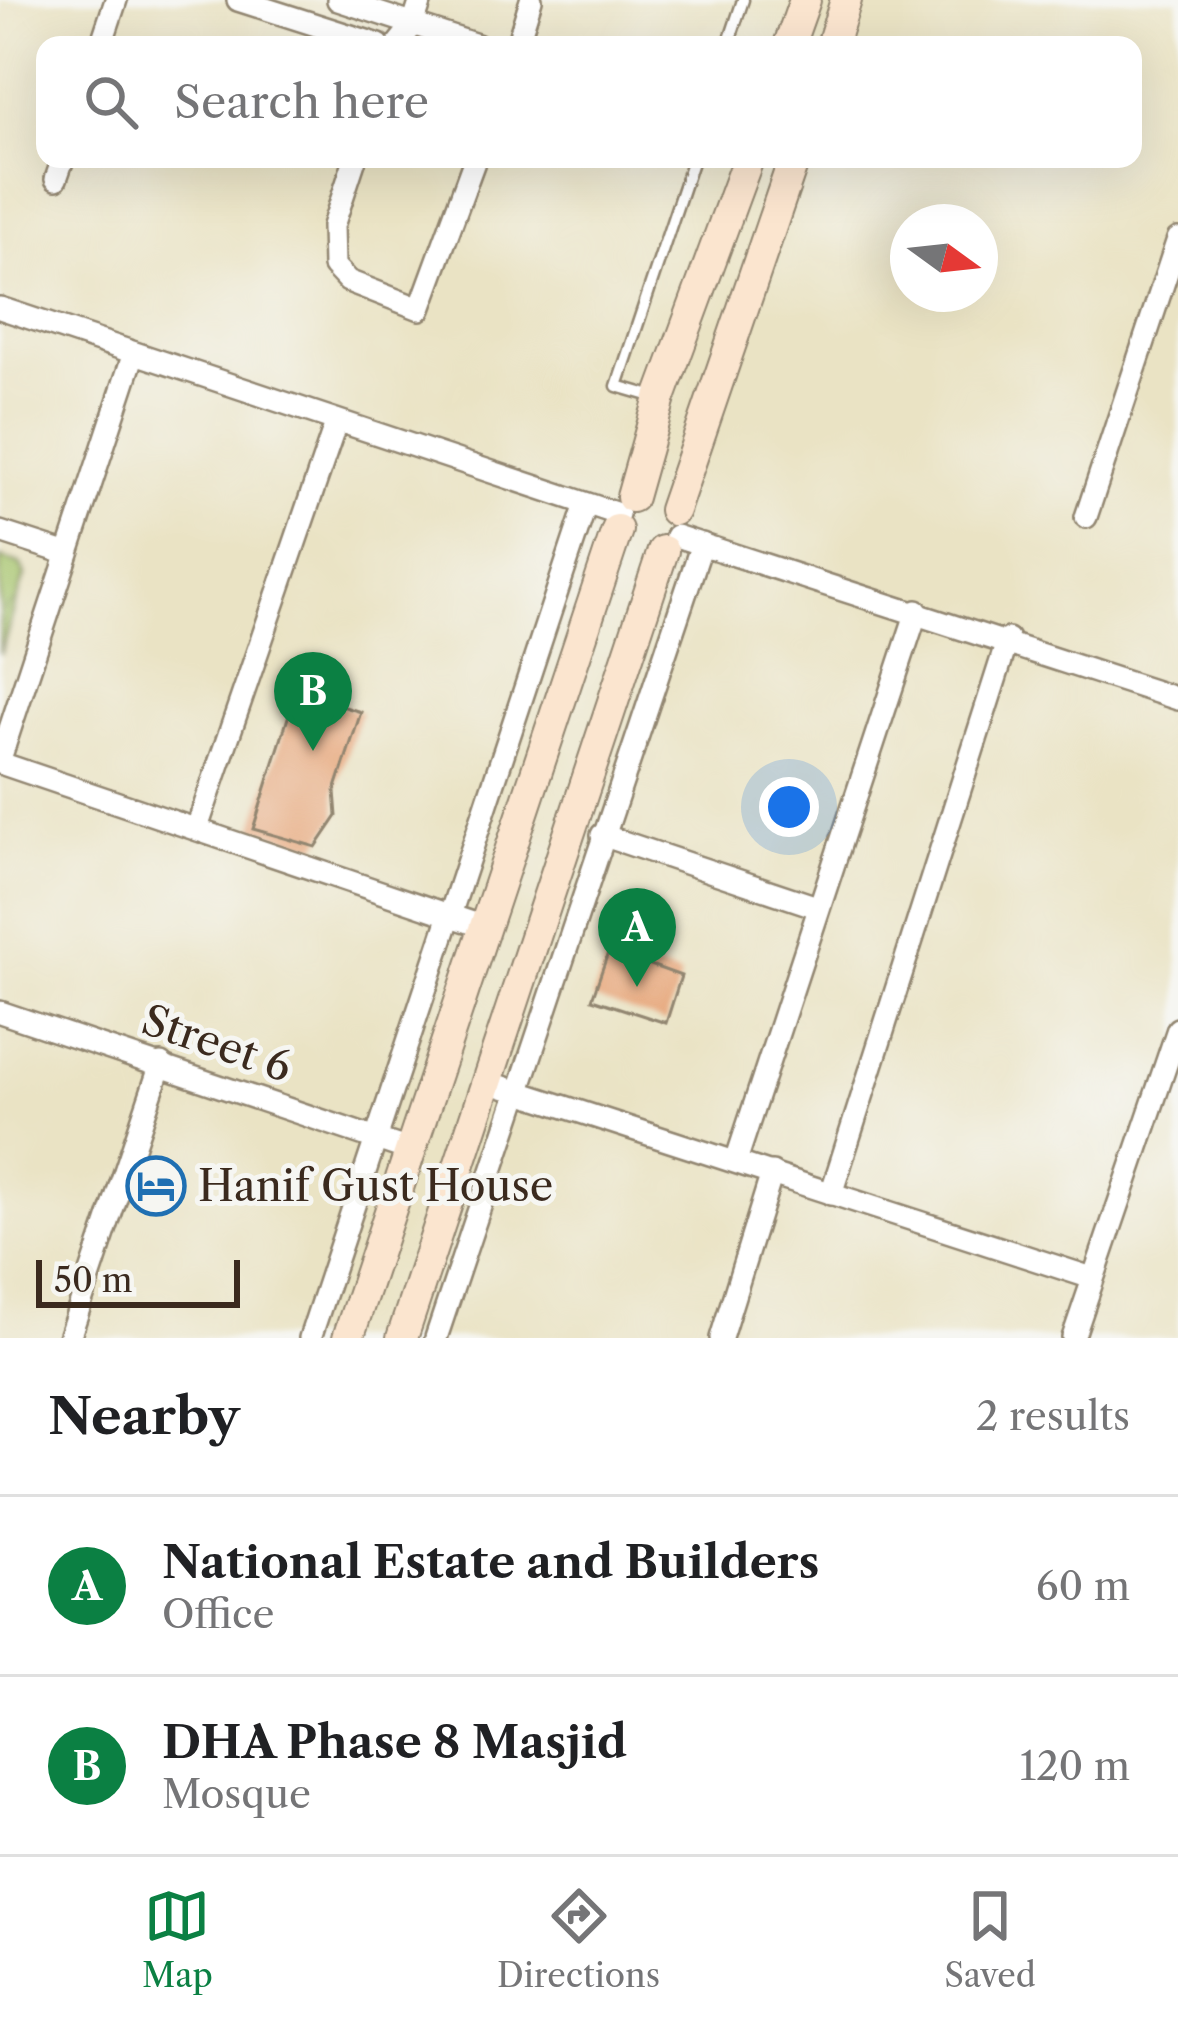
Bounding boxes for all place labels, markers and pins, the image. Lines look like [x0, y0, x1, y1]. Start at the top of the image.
pin: B [274, 652, 352, 751]
pin: A [598, 888, 676, 987]
hotel icon: Hanif Gust House [125, 1155, 187, 1217]
place label: Hanif Gust House [198, 1160, 553, 1212]

